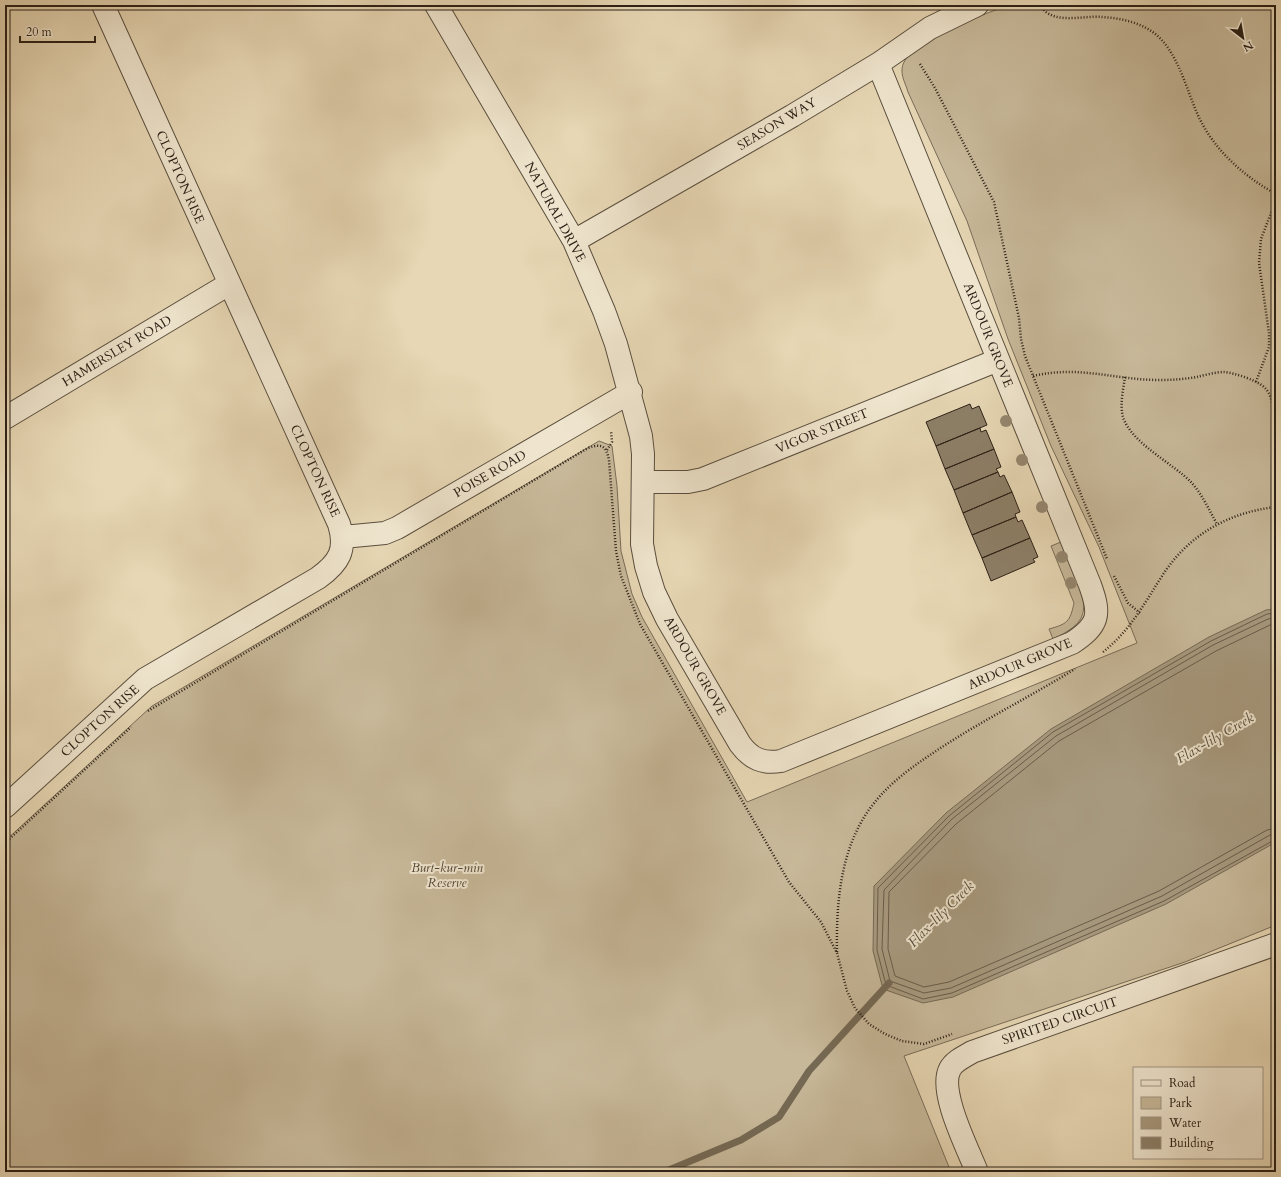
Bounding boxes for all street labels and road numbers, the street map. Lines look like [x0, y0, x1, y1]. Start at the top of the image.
street label: SEASON WAY [734, 93, 820, 155]
street label: CLOPTON RISE [151, 128, 209, 226]
street label: NATURAL DRIVE [520, 159, 590, 265]
street label: ARDOUR GROVE [959, 280, 1017, 390]
street label: HAMERSLEY ROAD [59, 311, 175, 391]
street label: VIGOR STREET [773, 404, 872, 458]
street label: CLOPTON RISE [286, 422, 344, 520]
street label: POISE ROAD [450, 446, 530, 502]
street label: ARDOUR GROVE [659, 613, 731, 719]
street label: ARDOUR GROVE [965, 634, 1075, 694]
street label: CLOPTON RISE [57, 681, 143, 761]
street label: SPIRITED CIRCUIT [1000, 993, 1121, 1049]

